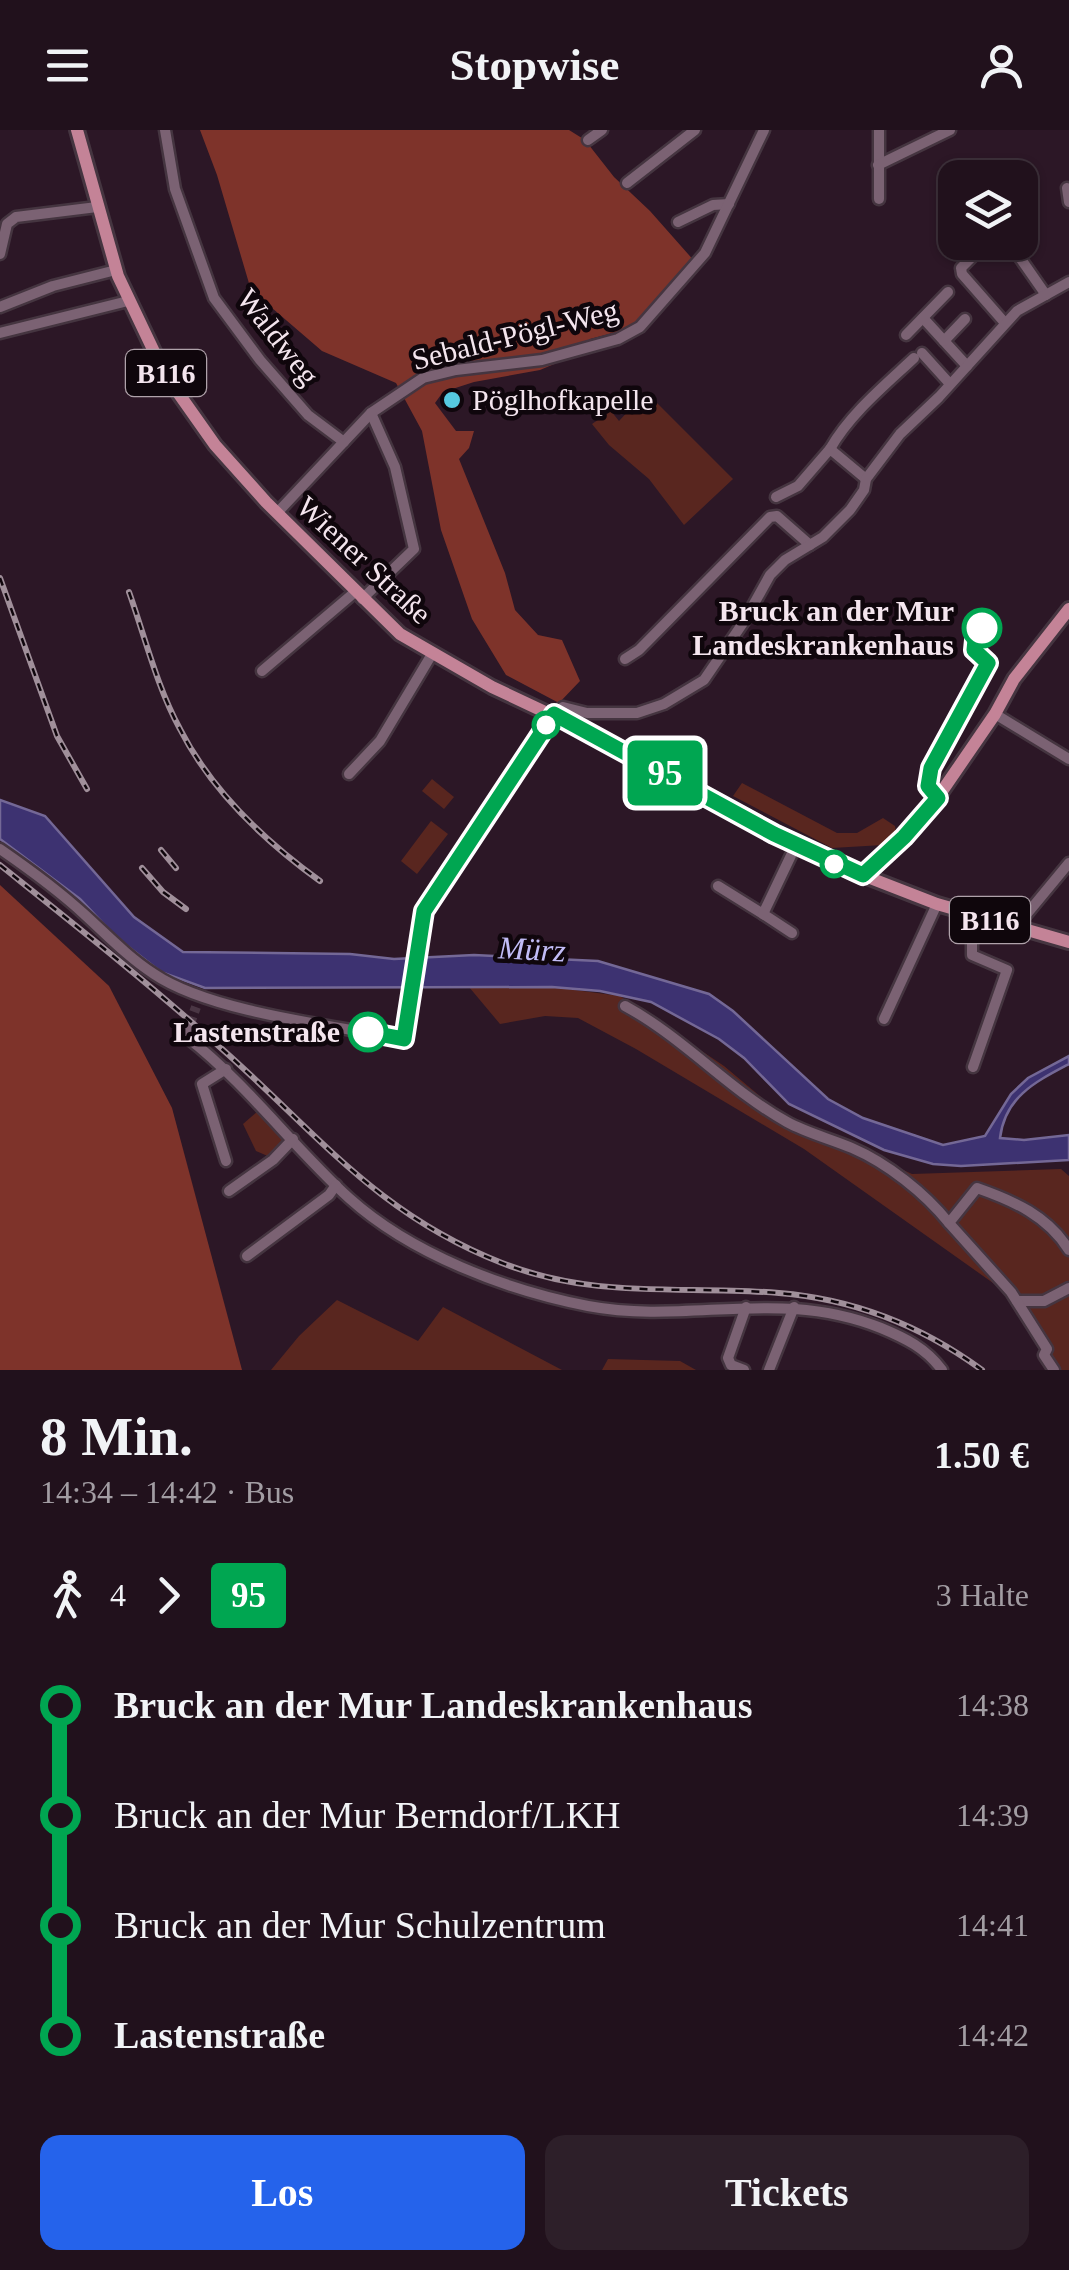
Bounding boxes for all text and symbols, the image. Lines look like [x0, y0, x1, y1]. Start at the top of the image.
icon: menu [40, 38, 95, 93]
icon: person [974, 38, 1029, 93]
text: Stopwise [449, 40, 620, 90]
map controls [938, 160, 1038, 260]
button: layers [938, 160, 1038, 260]
street label: Waldweg [231, 282, 326, 391]
street label: Sebald-Pögl-Weg [409, 293, 621, 376]
road number: B116 [126, 350, 206, 396]
place label: Pöglhofkapelle [472, 383, 654, 416]
marker: Pöglhofkapelle [441, 389, 463, 411]
street label: Wiener Straße [290, 489, 438, 630]
place label: Bruck an der Mur Landeskrankenhaus [692, 594, 954, 661]
marker: Bruck an der Mur Landeskrankenhaus [963, 609, 1001, 647]
unlabelled marker [533, 712, 559, 738]
line badge: 95 [620, 740, 710, 806]
text: 95 [648, 754, 683, 793]
unlabelled marker [821, 851, 847, 877]
road number: B116 [950, 897, 1030, 943]
water label: Mürz [496, 929, 567, 969]
marker: Lastenstraße [349, 1013, 387, 1051]
place label: Lastenstraße [173, 1015, 340, 1048]
text: 8 Min. [40, 1406, 193, 1467]
text: 1.50 € [934, 1434, 1029, 1476]
text: 14:34 – 14:42 · Bus [40, 1474, 294, 1510]
icon: walk [40, 1568, 95, 1623]
icon: forward [141, 1568, 196, 1623]
text: 95 [231, 1576, 266, 1615]
text: 4 [110, 1577, 126, 1613]
text: 3 Halte [936, 1577, 1029, 1613]
text: Bruck an der Mur Landeskrankenhaus [114, 1684, 752, 1726]
text: 14:38 [956, 1687, 1029, 1723]
text: Bruck an der Mur Berndorf/LKH [114, 1794, 621, 1836]
text: 14:39 [956, 1797, 1029, 1833]
text: Bruck an der Mur Schulzentrum [114, 1904, 606, 1946]
text: 14:41 [956, 1907, 1029, 1943]
text: Lastenstraße [114, 2014, 325, 2056]
text: 14:42 [956, 2017, 1029, 2053]
button: Los [40, 2135, 525, 2250]
button: Tickets [545, 2135, 1029, 2250]

